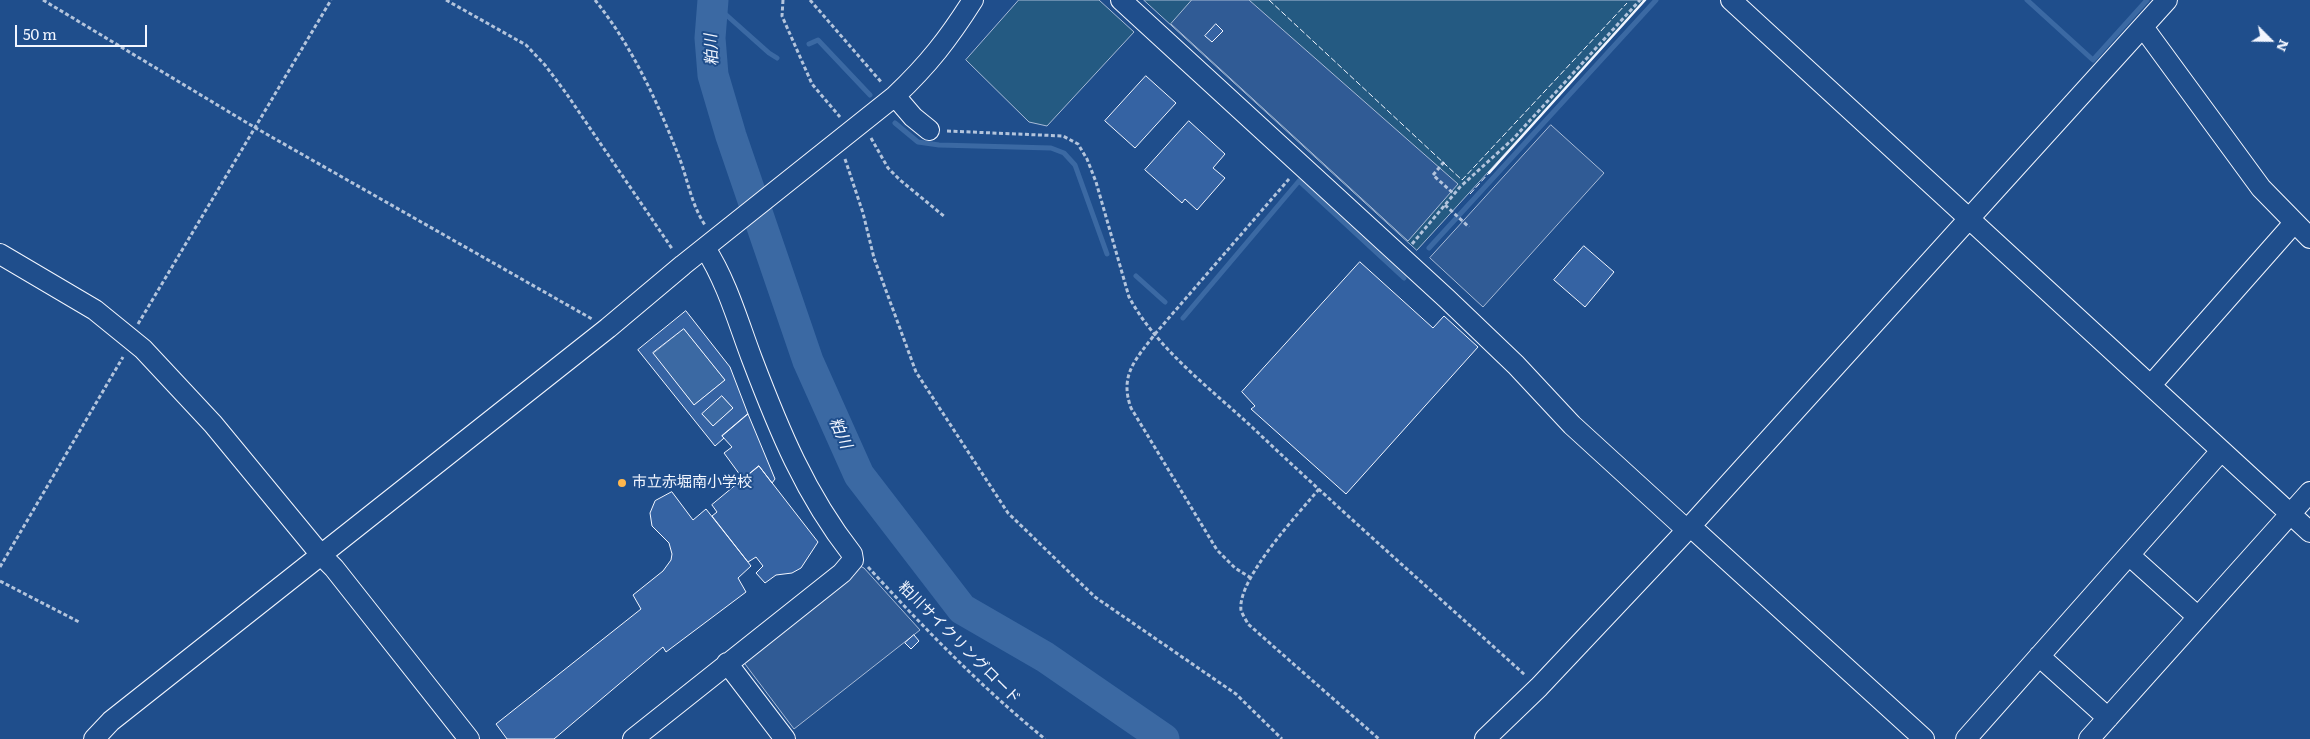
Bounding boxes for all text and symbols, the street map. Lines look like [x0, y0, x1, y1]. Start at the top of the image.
scale bar [18, 15, 150, 47]
north arrow [2245, 15, 2295, 65]
text: 50 m [23, 22, 57, 45]
water label: 粕川 [702, 34, 722, 66]
text: N [2272, 37, 2295, 55]
water label: 粕川 [825, 414, 855, 452]
place label: 市立赤堀南小学校 [632, 474, 752, 492]
marker: 市立赤堀南小学校 [616, 477, 628, 489]
street label: 粕川サイクリングロード [894, 578, 1024, 708]

